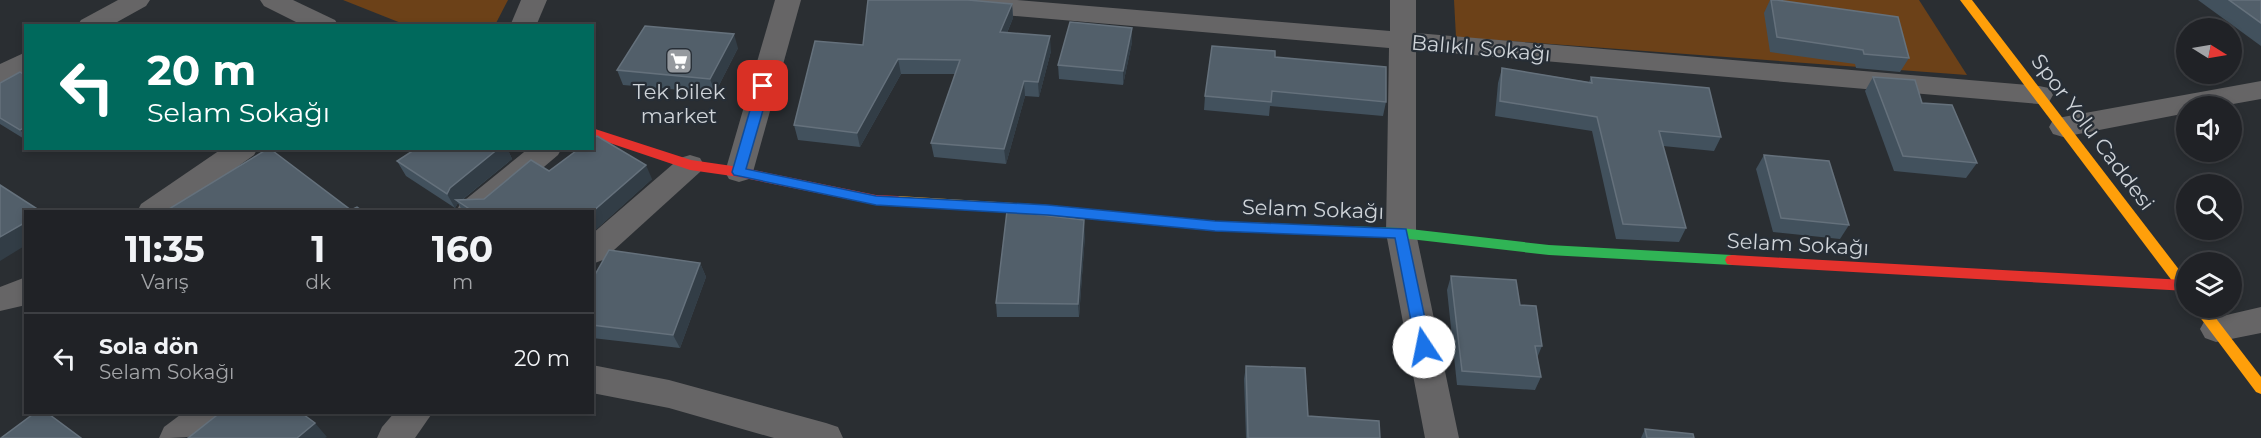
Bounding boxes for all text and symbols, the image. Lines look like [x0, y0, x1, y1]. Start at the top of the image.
north arrow [2176, 18, 2242, 84]
map controls [2176, 18, 2242, 318]
street label: Balıklı Sokağı [1410, 29, 1552, 67]
text: 20 m [147, 44, 256, 96]
supermarket icon: Tek bilek market [664, 46, 694, 76]
icon: left [48, 48, 126, 126]
street label: Spor Yolu Caddesi [2026, 49, 2160, 215]
pin [737, 60, 788, 111]
icon: arrive [746, 69, 779, 102]
place label: Tek bilek market [633, 79, 726, 128]
text: Selam Sokağı [147, 96, 330, 129]
button: sound [2176, 96, 2242, 162]
button: search [2176, 174, 2242, 240]
street label: Selam Sokağı [1241, 194, 1385, 224]
text: 11:35 [125, 227, 205, 271]
text: 1 [311, 227, 325, 271]
text: 160 [432, 227, 493, 271]
street label: Selam Sokağı [1726, 228, 1870, 260]
button: layers [2176, 252, 2242, 318]
text: Varış [141, 270, 189, 294]
text: dk [306, 270, 331, 294]
text: m [452, 270, 473, 294]
position arrow [1392, 315, 1456, 379]
text: Sola dön [99, 333, 199, 360]
icon: left [48, 342, 81, 375]
text: 20 m [514, 345, 570, 372]
text: Selam Sokağı [99, 360, 235, 384]

